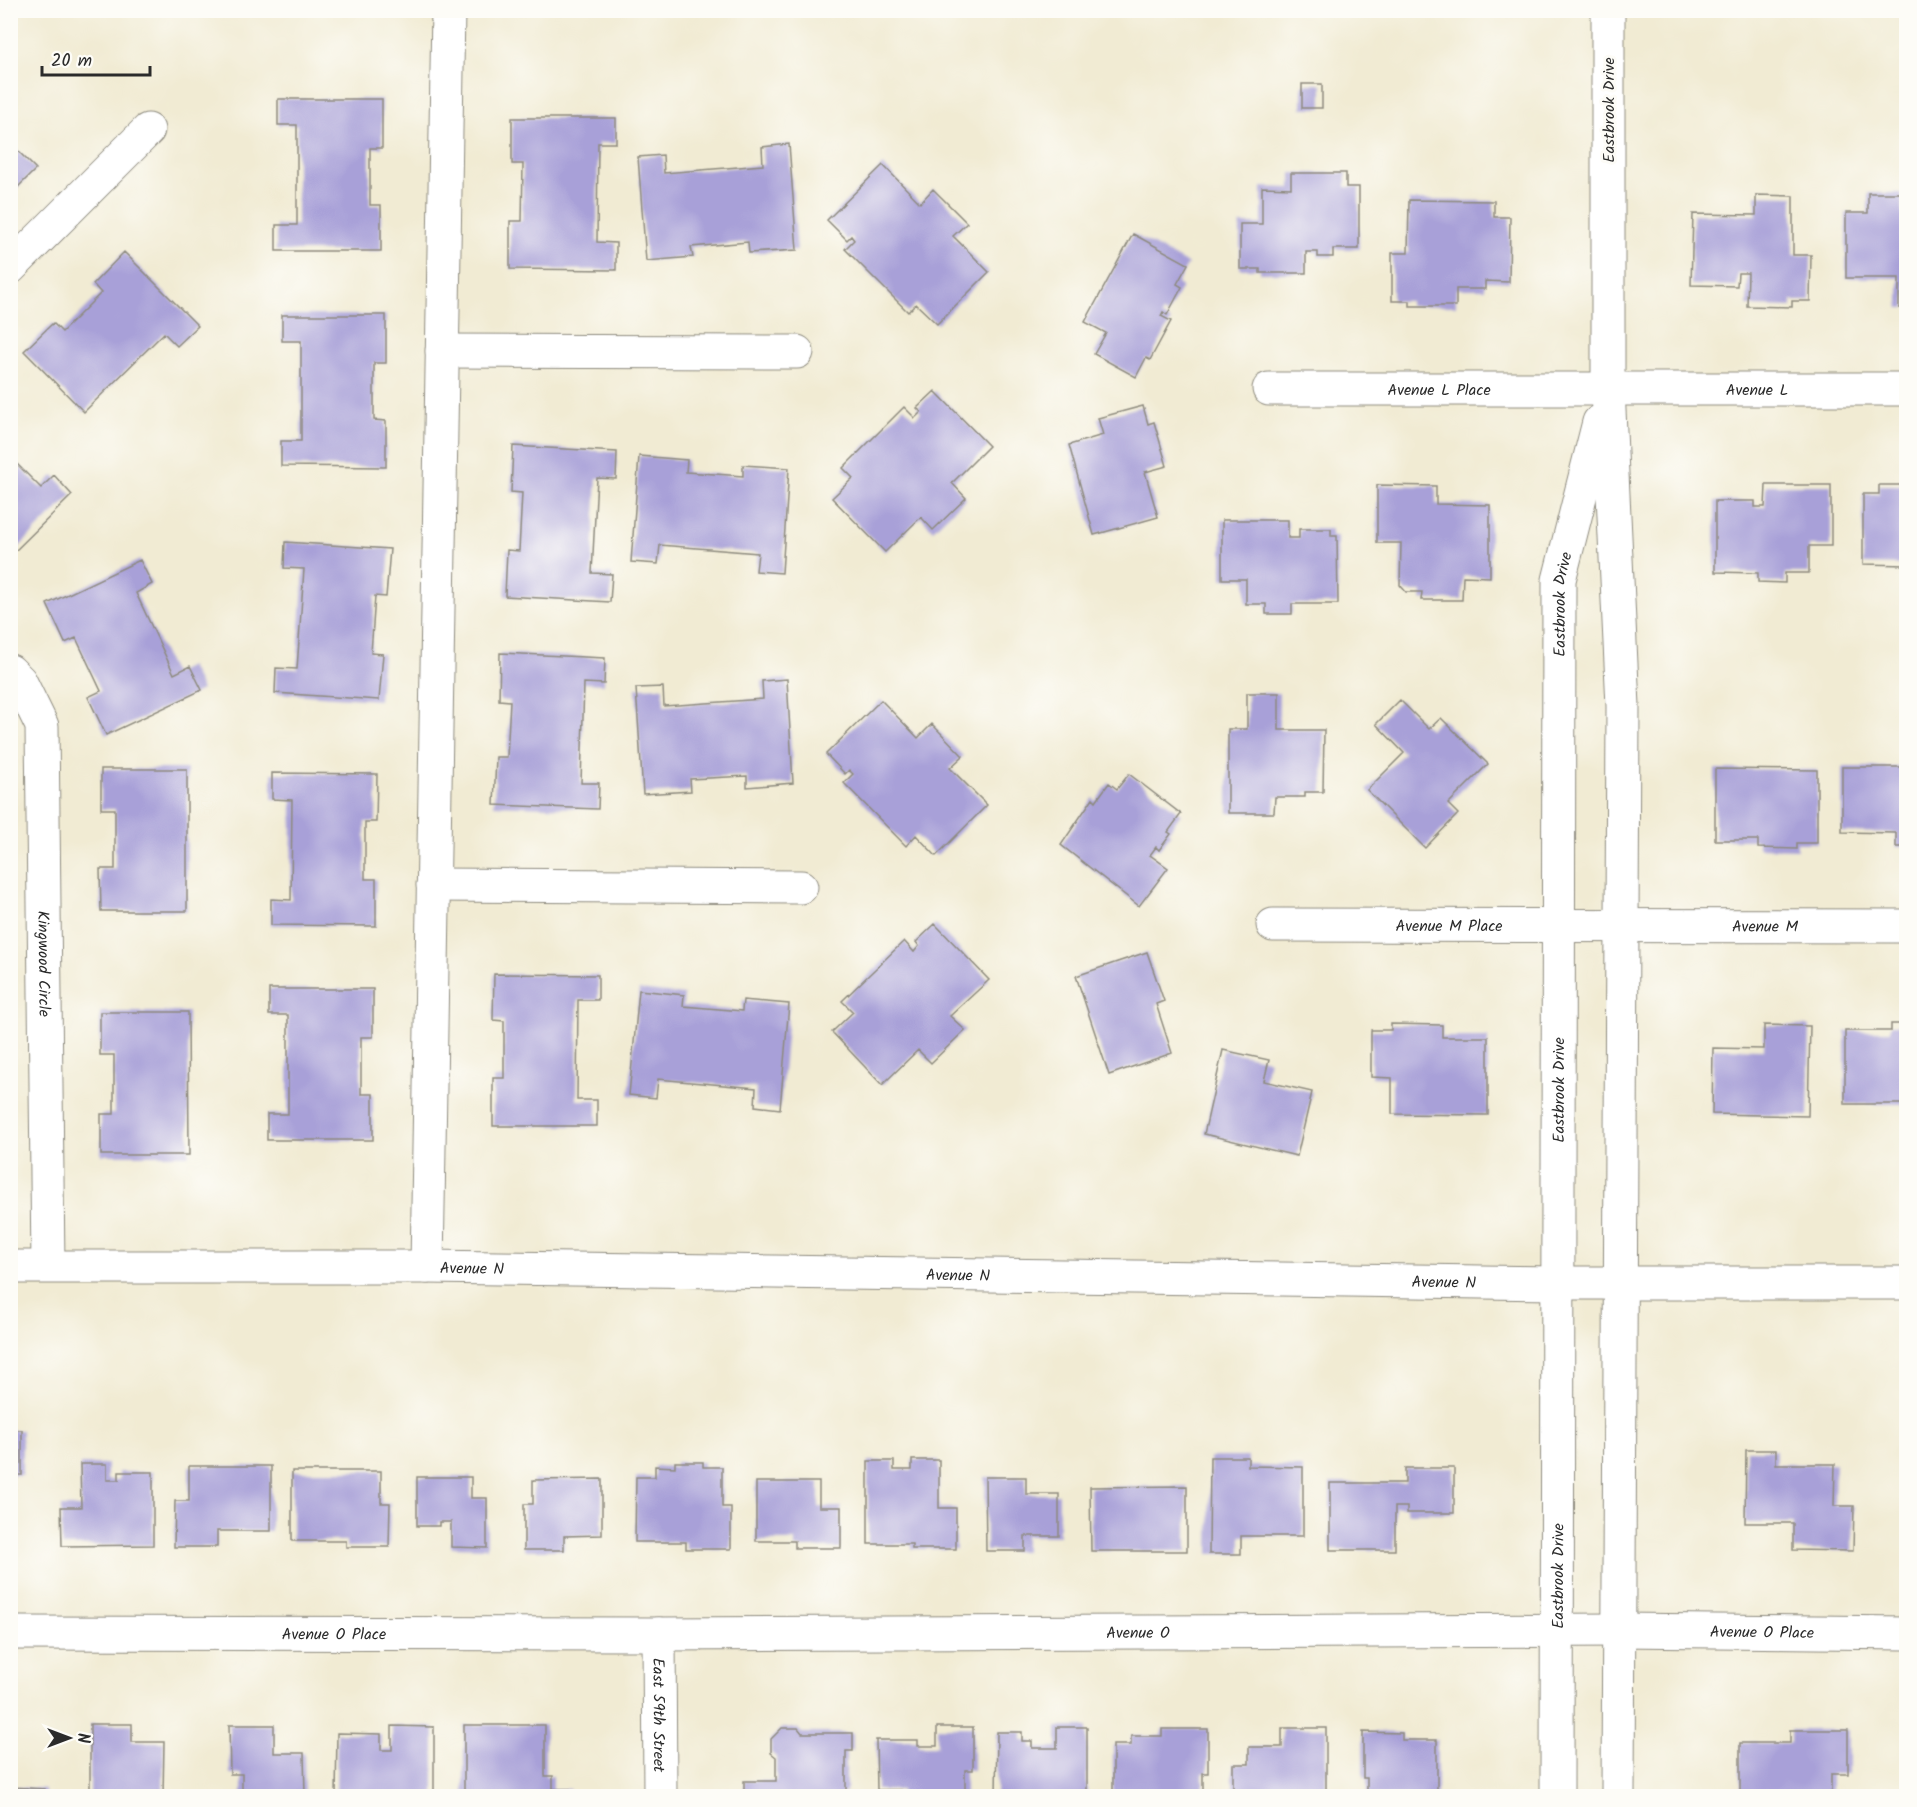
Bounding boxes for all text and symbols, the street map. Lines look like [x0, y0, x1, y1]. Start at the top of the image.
scale bar [42, 39, 150, 77]
text: 20 m [51, 47, 92, 76]
street label: Eastbrook Drive [1597, 57, 1622, 163]
street label: Avenue L Place [1387, 378, 1491, 403]
street label: Avenue L [1726, 378, 1788, 403]
street label: Eastbrook Drive [1547, 549, 1580, 657]
street label: Kingwood Circle [30, 911, 56, 1017]
street label: Avenue M Place [1395, 914, 1503, 939]
street label: Avenue M [1732, 915, 1798, 940]
street label: Eastbrook Drive [1547, 1037, 1572, 1143]
street label: Avenue N [440, 1256, 505, 1282]
street label: Avenue N [926, 1263, 990, 1289]
street label: Avenue N [1411, 1270, 1476, 1296]
street label: Eastbrook Drive [1546, 1523, 1571, 1629]
street label: Avenue O Place [1710, 1620, 1814, 1646]
street label: Avenue O [1106, 1621, 1170, 1646]
street label: Avenue O Place [282, 1622, 386, 1648]
street label: East 59th Street [645, 1658, 671, 1773]
north arrow [39, 1708, 99, 1768]
text: N [70, 1733, 95, 1743]

